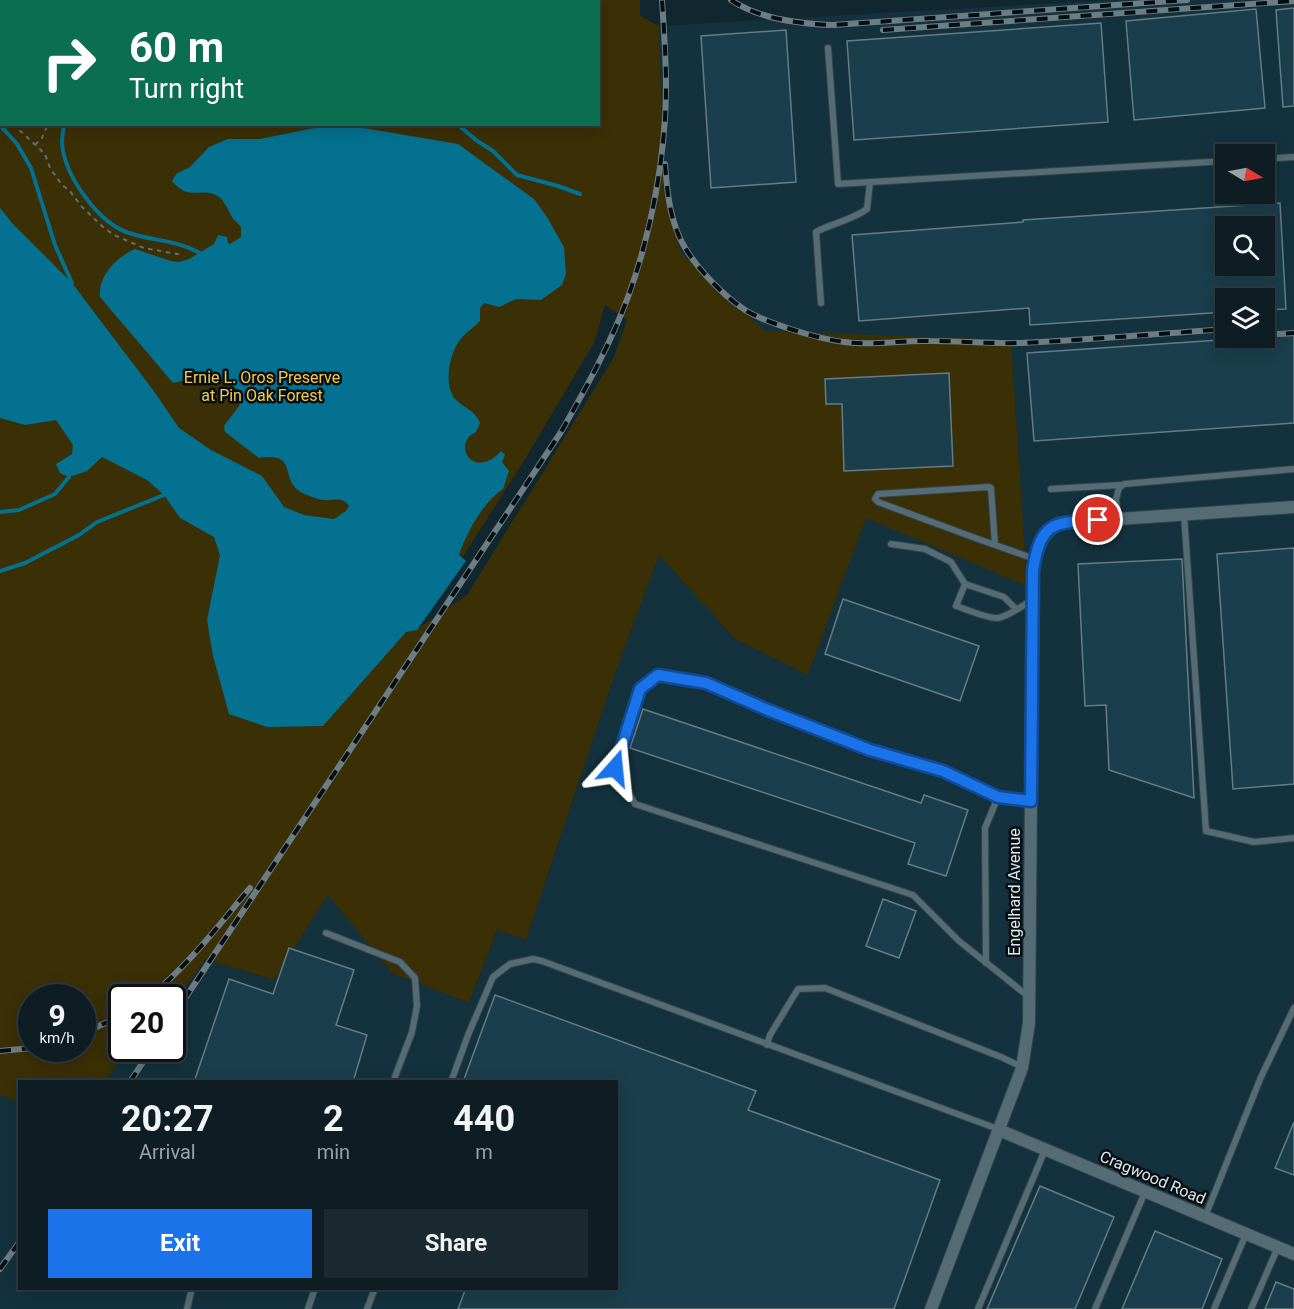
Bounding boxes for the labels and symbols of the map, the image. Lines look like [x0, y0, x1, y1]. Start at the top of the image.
north arrow [1215, 144, 1275, 204]
park label: Ernie L. Oros Preserve at Pin Oak Forest [184, 368, 340, 405]
pin [1072, 494, 1123, 545]
position arrow [583, 736, 647, 800]
street label: Engelhard Avenue [1005, 828, 1024, 956]
speed limit sign: 20 [108, 984, 186, 1062]
street label: Cragwood Road [1097, 1147, 1209, 1208]

